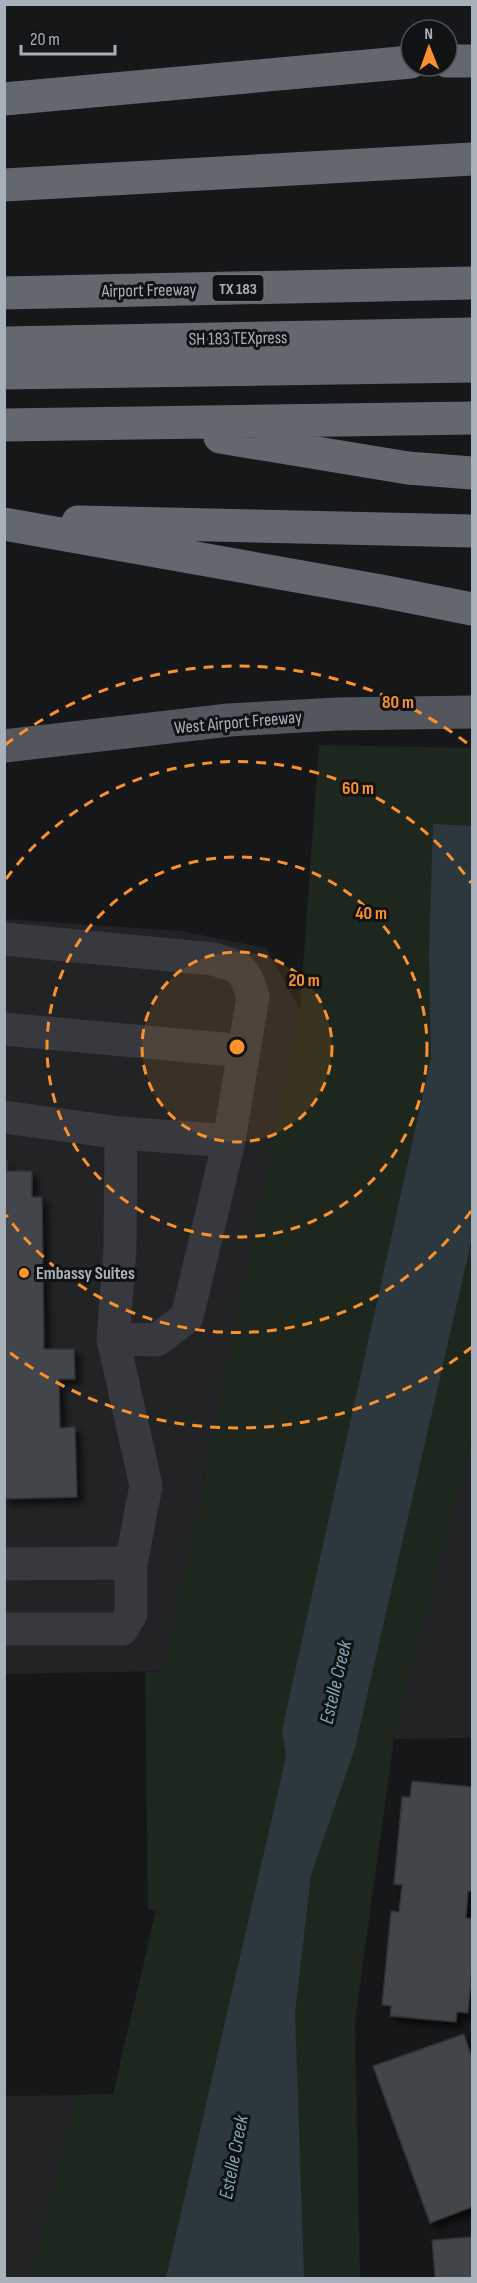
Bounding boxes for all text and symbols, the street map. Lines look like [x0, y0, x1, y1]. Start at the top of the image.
scale bar [21, 18, 116, 56]
north arrow [399, 18, 459, 78]
text: N [424, 25, 433, 44]
text: 20 m [30, 29, 60, 50]
road number: TX 183 [212, 275, 264, 301]
street label: Airport Freeway [101, 279, 197, 302]
street label: SH 183 TEXpress [188, 327, 288, 350]
text: 80 m [382, 692, 414, 713]
street label: West Airport Freeway [173, 706, 303, 739]
text: 60 m [342, 778, 374, 799]
text: 40 m [355, 903, 387, 924]
text: 20 m [288, 970, 320, 991]
centre of rings [227, 1037, 247, 1057]
place label: Embassy Suites [36, 1263, 135, 1284]
marker: Embassy Suites [17, 1266, 31, 1280]
water label: Estelle Creek [315, 1638, 357, 1726]
water label: Estelle Creek [214, 2113, 254, 2201]

